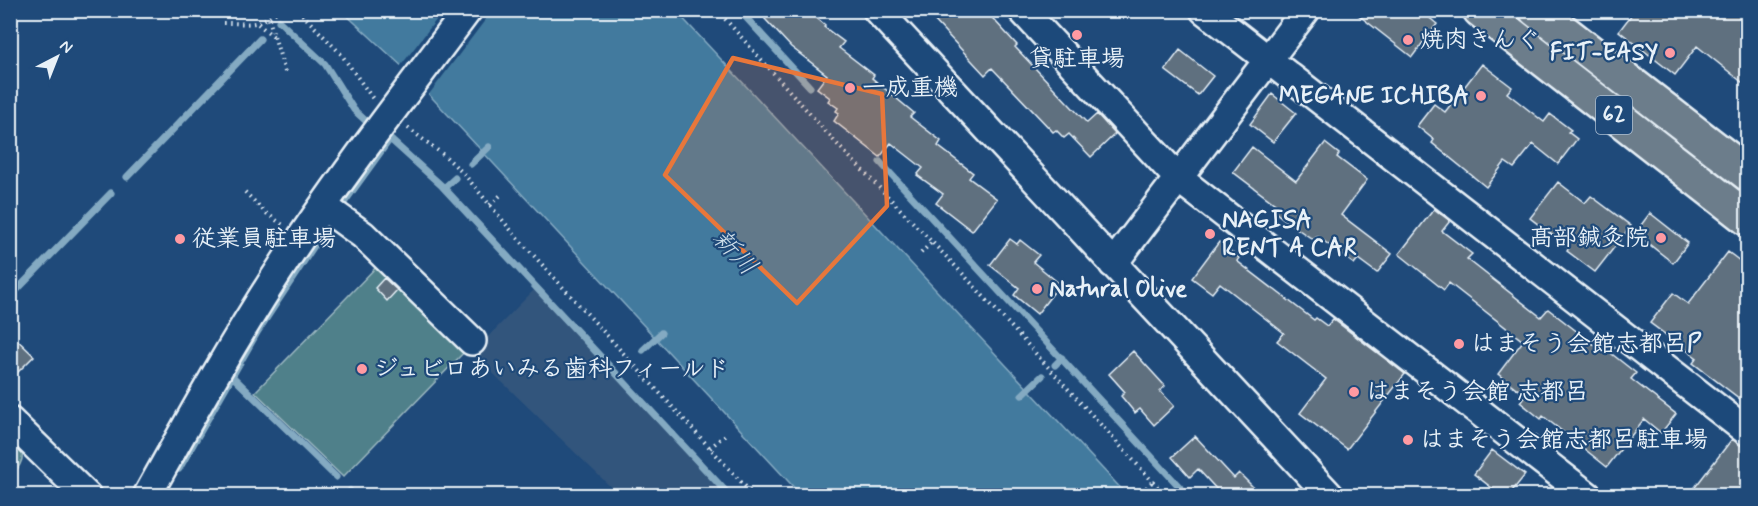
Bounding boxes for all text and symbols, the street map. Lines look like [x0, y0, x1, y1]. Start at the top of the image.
place label: 焼肉きんぐ [1420, 25, 1540, 56]
north arrow [27, 27, 87, 87]
marker: 貸駐車場 [1070, 28, 1084, 42]
marker: 焼肉きんぐ [1401, 33, 1415, 47]
text: N [55, 36, 77, 58]
place label: FIT-EASY [1550, 38, 1659, 69]
place label: 貸駐車場 [1029, 44, 1125, 75]
marker: FIT-EASY [1663, 46, 1677, 60]
place label: 一成重機 [862, 73, 958, 104]
marker: 一成重機 [843, 81, 857, 95]
place label: MEGANE ICHIBA [1279, 81, 1469, 112]
marker: MEGANE ICHIBA [1474, 89, 1488, 103]
road number: 62 [1596, 96, 1632, 134]
place label: NAGISA RENT A CAR [1222, 205, 1357, 264]
water label: 新川 [704, 222, 764, 284]
place label: 髙部鍼灸院 [1529, 223, 1649, 254]
place label: 従業員駐車場 [192, 224, 336, 255]
marker: NAGISA RENT A CAR [1203, 227, 1217, 241]
marker: 髙部鍼灸院 [1654, 231, 1668, 245]
marker: 従業員駐車場 [173, 232, 187, 246]
place label: Natural Olive [1049, 274, 1187, 305]
marker: Natural Olive [1030, 282, 1044, 296]
place label: はまそう会館志都呂P [1471, 329, 1702, 360]
marker: はまそう会館志都呂P [1452, 337, 1466, 351]
place label: ジュビロあいみる歯科フィールド [374, 354, 729, 385]
marker: ジュビロあいみる歯科フィールド [355, 362, 369, 376]
place label: はまそう会館 志都呂 [1366, 377, 1588, 408]
marker: はまそう会館 志都呂 [1347, 385, 1361, 399]
place label: はまそう会館志都呂駐車場 [1420, 425, 1708, 456]
marker: はまそう会館志都呂駐車場 [1401, 433, 1415, 447]

